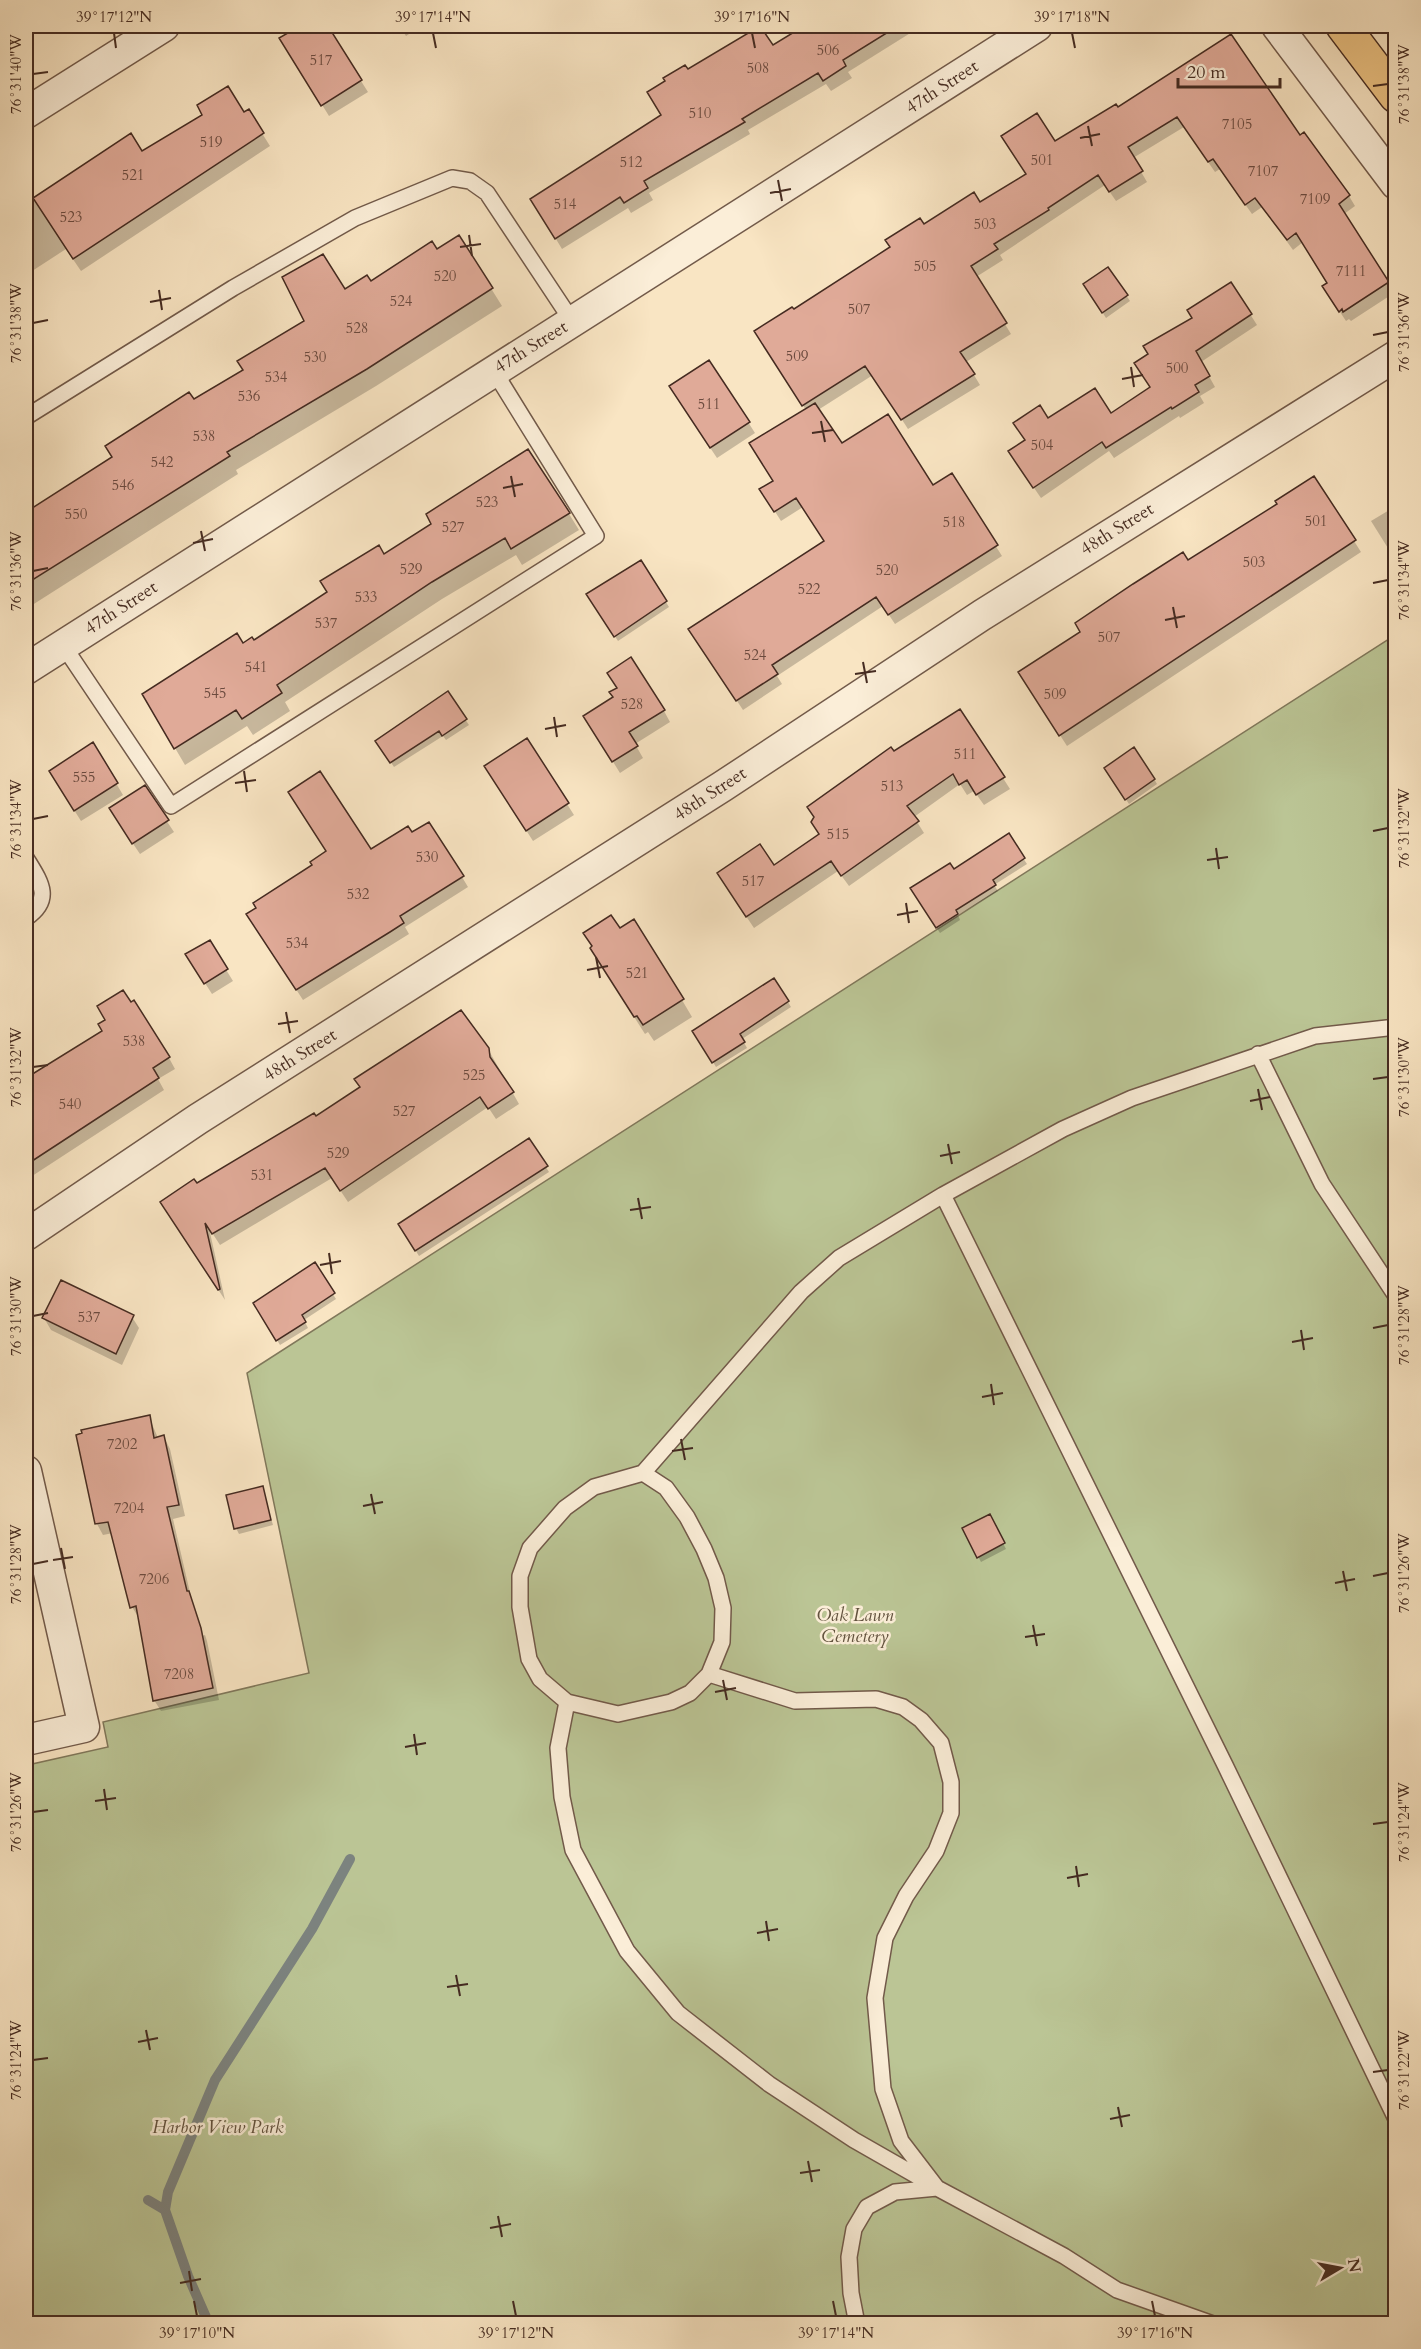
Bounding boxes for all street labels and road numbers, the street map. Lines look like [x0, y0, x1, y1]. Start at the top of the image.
street label: 47th Street [901, 54, 984, 120]
street label: 47th Street [490, 314, 573, 379]
street label: 48th Street [1076, 496, 1159, 561]
street label: 47th Street [80, 575, 163, 641]
street label: 48th Street [669, 761, 752, 827]
street label: 48th Street [259, 1022, 342, 1087]

